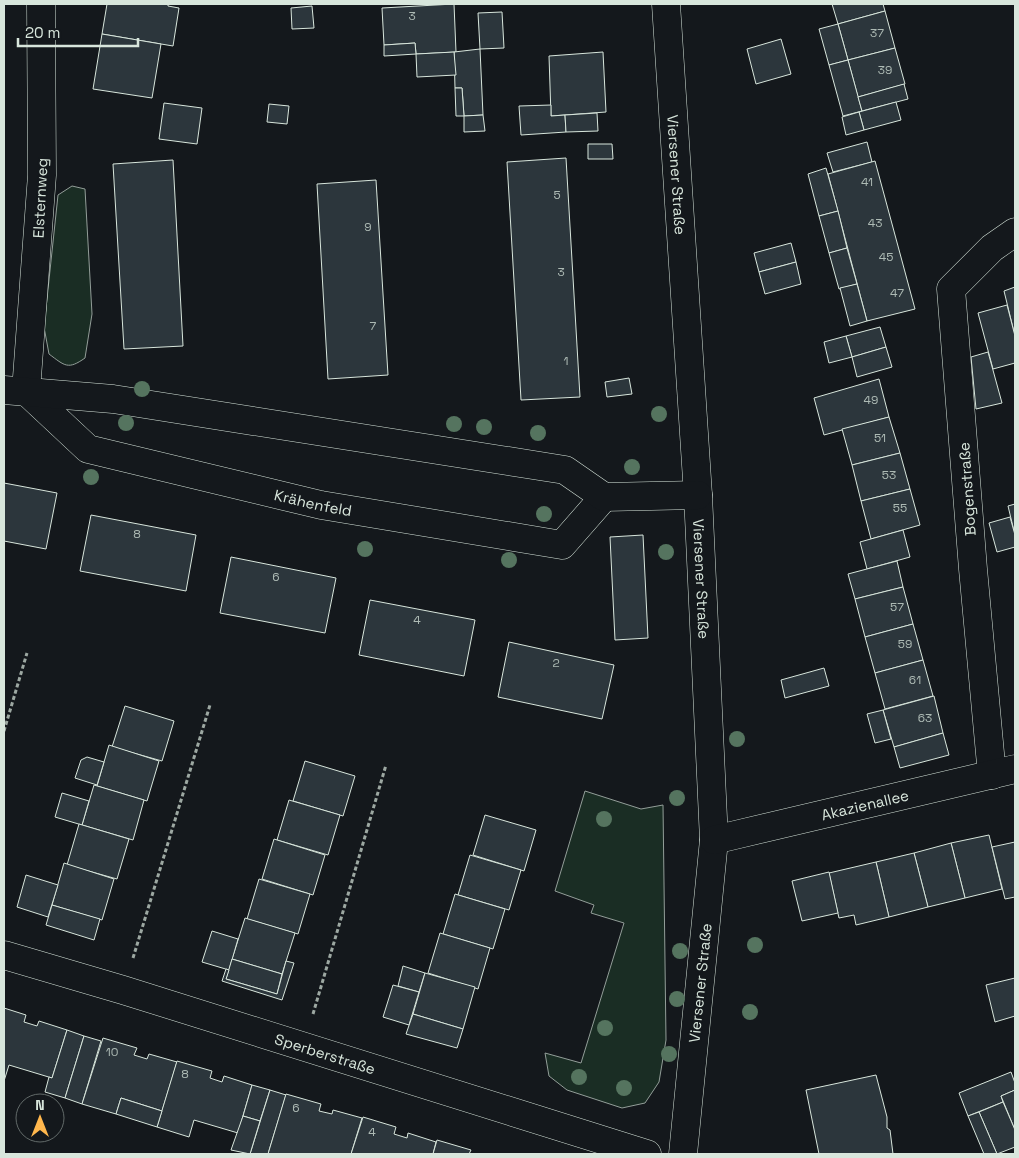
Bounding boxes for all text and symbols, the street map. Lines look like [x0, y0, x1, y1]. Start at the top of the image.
house number: 3 [408, 8, 416, 24]
scale bar [18, 15, 138, 47]
text: 20 m [25, 23, 60, 42]
house number: 37 [870, 25, 884, 41]
house number: 39 [878, 62, 892, 78]
street label: Viersener Straße [664, 114, 691, 235]
street label: Elsternweg [28, 157, 52, 239]
house number: 41 [861, 174, 873, 190]
house number: 5 [553, 187, 561, 203]
house number: 43 [868, 215, 882, 231]
house number: 9 [364, 219, 372, 235]
house number: 45 [879, 249, 893, 265]
house number: 3 [557, 264, 565, 280]
house number: 47 [890, 285, 904, 301]
house number: 7 [370, 318, 377, 334]
house number: 1 [563, 353, 569, 369]
house number: 49 [864, 392, 878, 408]
house number: 51 [874, 430, 886, 446]
street label: Bogenstraße [954, 441, 980, 536]
house number: 53 [882, 467, 896, 483]
street label: Krähenfeld [273, 485, 353, 519]
house number: 55 [893, 500, 907, 516]
street label: Viersener Straße [690, 518, 714, 639]
house number: 8 [133, 526, 141, 542]
house number: 6 [272, 569, 280, 585]
house number: 57 [890, 599, 904, 615]
house number: 4 [413, 612, 421, 628]
house number: 59 [898, 636, 912, 652]
house number: 2 [552, 655, 560, 671]
house number: 61 [909, 672, 921, 688]
house number: 63 [918, 710, 932, 726]
street label: Akazienallee [819, 785, 911, 824]
street label: Viersener Straße [684, 922, 716, 1044]
street label: Sperberstraße [273, 1029, 378, 1078]
house number: 10 [106, 1044, 118, 1060]
house number: 8 [181, 1066, 189, 1082]
north arrow [15, 1093, 65, 1143]
text: N [35, 1096, 45, 1114]
house number: 6 [292, 1100, 300, 1116]
house number: 4 [368, 1124, 376, 1140]

